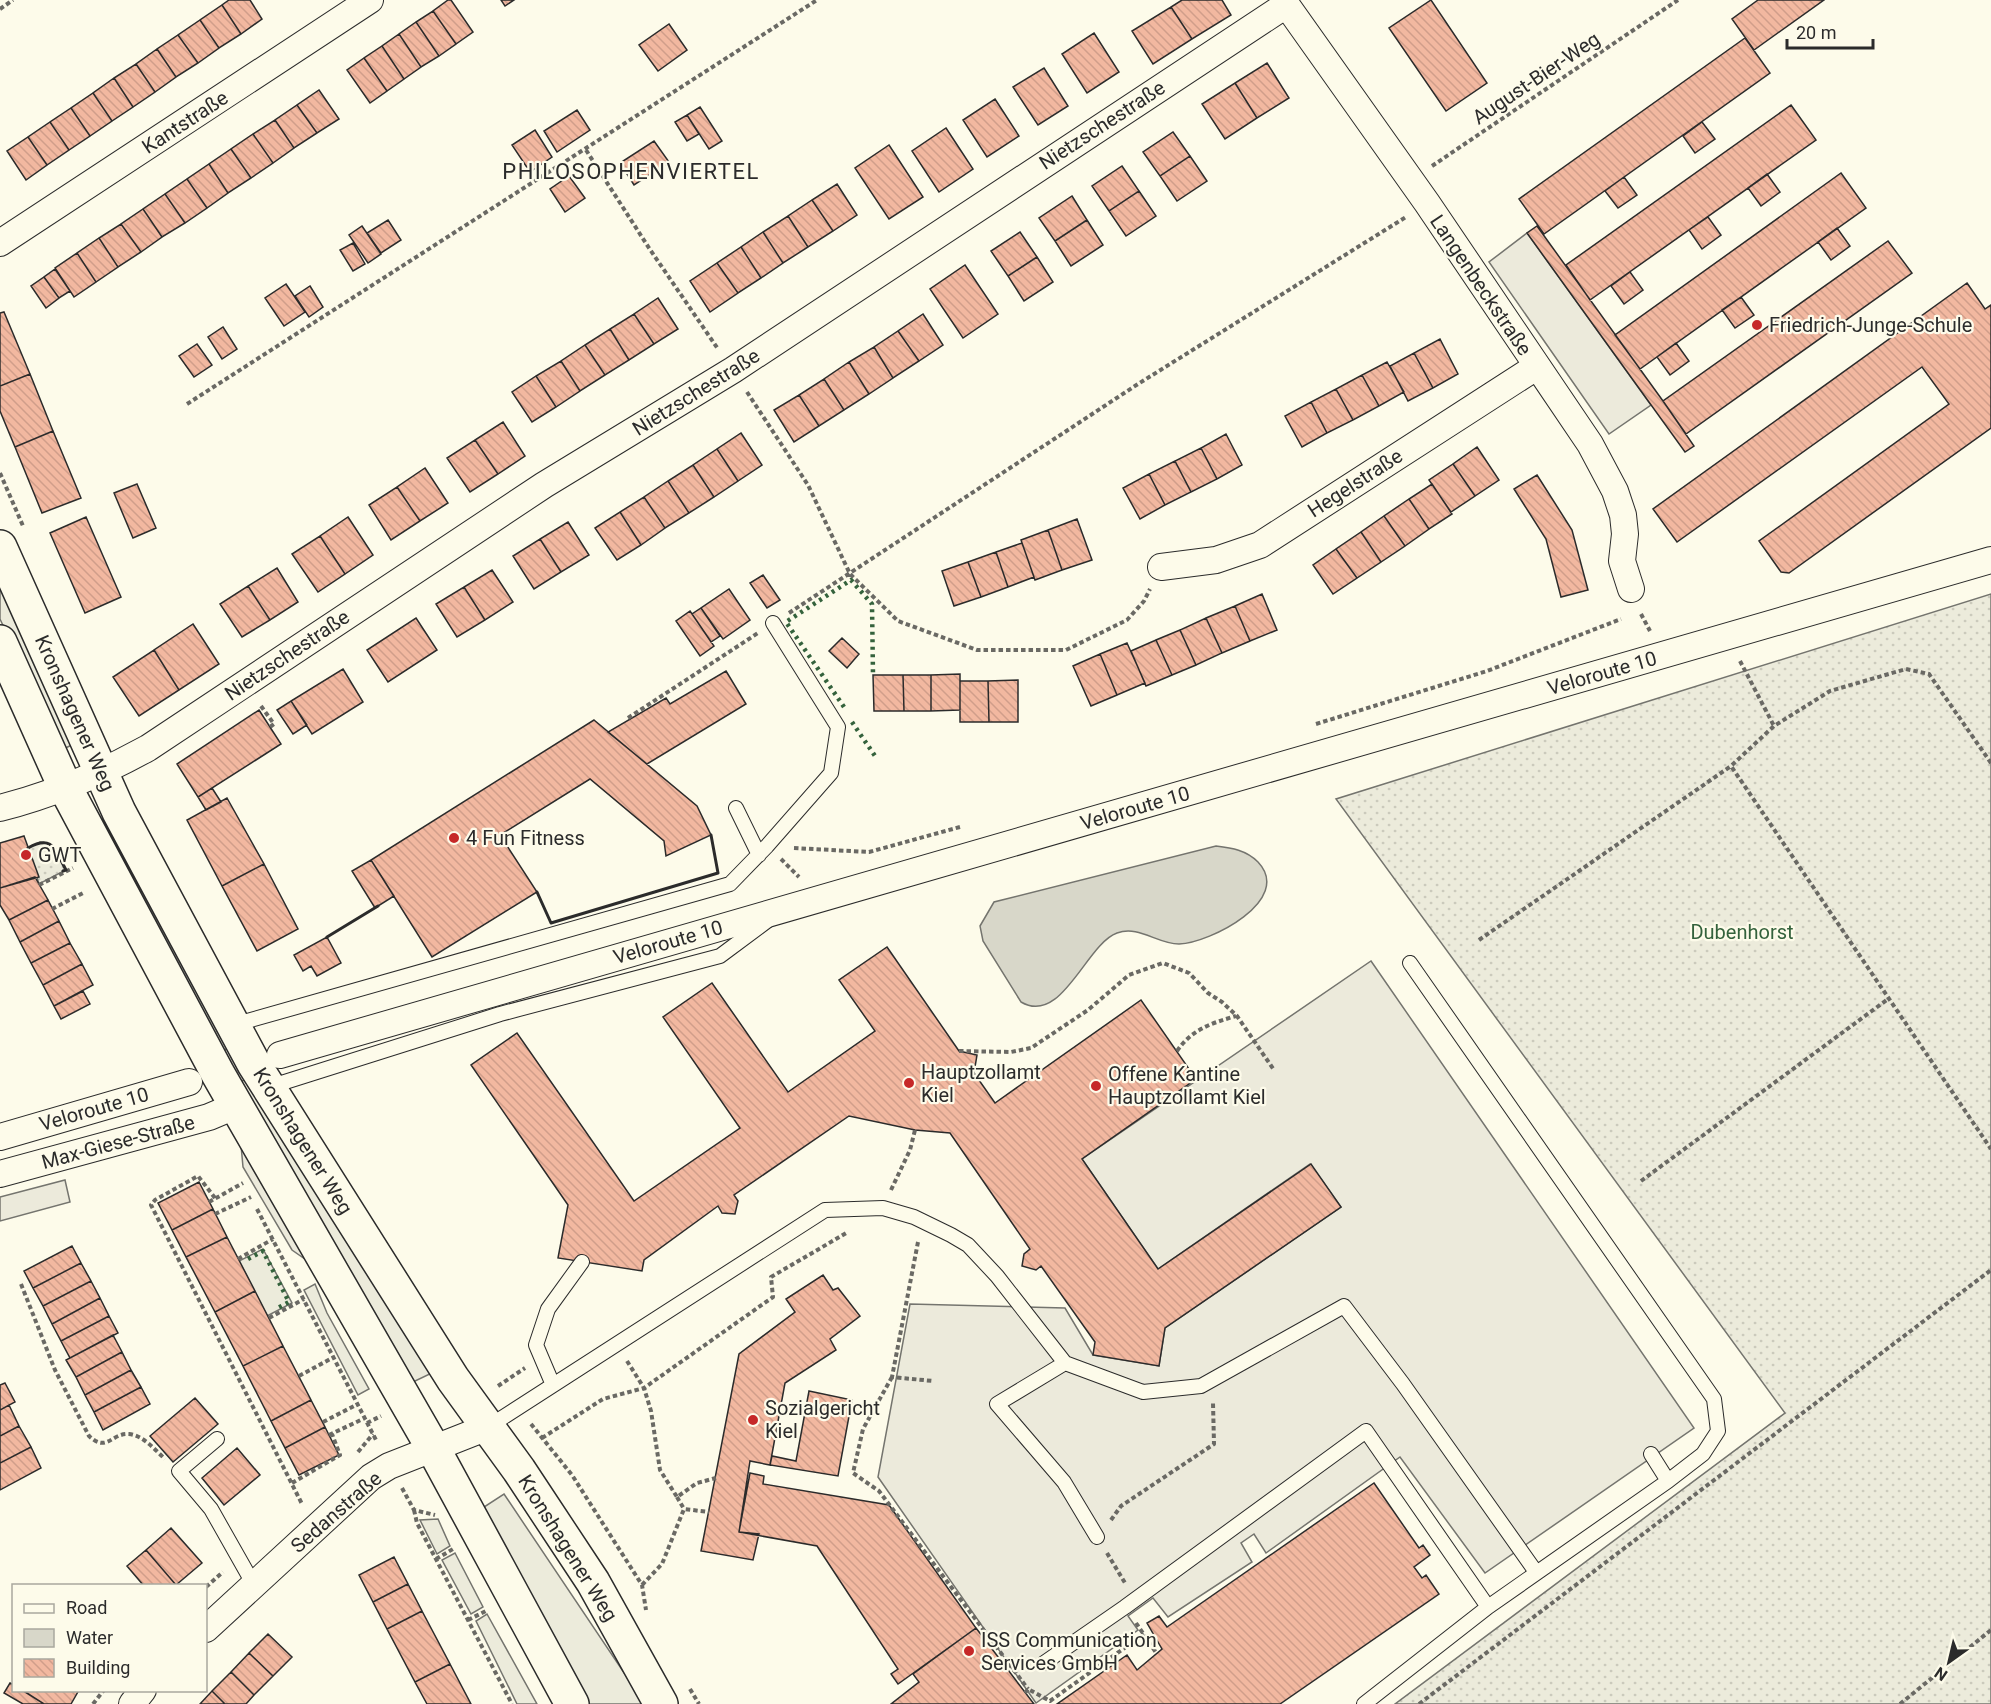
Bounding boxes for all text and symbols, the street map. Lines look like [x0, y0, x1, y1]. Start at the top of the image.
scale bar [1787, 12, 1872, 50]
text: 20 m [1796, 22, 1836, 43]
street label: August-Bier-Weg [1468, 27, 1604, 129]
street label: Nietzschestraße [1035, 75, 1169, 175]
street label: Kantstraße [138, 85, 232, 159]
district label: PHILOSOPHENVIERTEL [502, 159, 760, 184]
street label: Langenbeckstraße [1425, 210, 1537, 360]
place label: Friedrich-Junge-Schule [1769, 313, 1972, 337]
marker: Friedrich-Junge-Schule [1750, 318, 1764, 332]
street label: Nietzschestraße [628, 343, 764, 441]
street label: Hegelstraße [1303, 443, 1407, 523]
street label: Nietzschestraße [220, 604, 354, 706]
street label: Kronshagener Weg [30, 631, 120, 795]
street label: Veloroute 10 [1544, 646, 1660, 700]
street label: Veloroute 10 [1077, 781, 1193, 835]
place label: 4 Fun Fitness [466, 826, 585, 850]
marker: 4 Fun Fitness [447, 831, 461, 845]
place label: GWT [38, 843, 82, 867]
marker: GWT [19, 848, 33, 862]
street label: Veloroute 10 [610, 915, 726, 969]
park label: Dubenhorst [1690, 920, 1794, 944]
place label: Hauptzollamt Kiel [921, 1060, 1041, 1107]
place label: Offene Kantine Hauptzollamt Kiel [1108, 1062, 1266, 1109]
street label: Kronshagener Weg [248, 1063, 358, 1219]
marker: Hauptzollamt Kiel [902, 1076, 916, 1090]
marker: Offene Kantine Hauptzollamt Kiel [1089, 1079, 1103, 1093]
street label: Veloroute 10 [36, 1082, 152, 1136]
street label: Max-Giese-Straße [39, 1110, 197, 1174]
place label: Sozialgericht Kiel [765, 1396, 880, 1443]
marker: Sozialgericht Kiel [746, 1413, 760, 1427]
street label: Sedanstraße [286, 1466, 386, 1558]
street label: Kronshagener Weg [513, 1470, 623, 1626]
legend [12, 1584, 207, 1692]
text: Road [66, 1597, 107, 1618]
text: Water [66, 1627, 113, 1648]
place label: ISS Communication Services GmbH [981, 1628, 1157, 1675]
north arrow [1919, 1632, 1979, 1692]
marker: ISS Communication Services GmbH [962, 1644, 976, 1658]
text: Building [66, 1657, 130, 1678]
text: N [1931, 1663, 1951, 1685]

